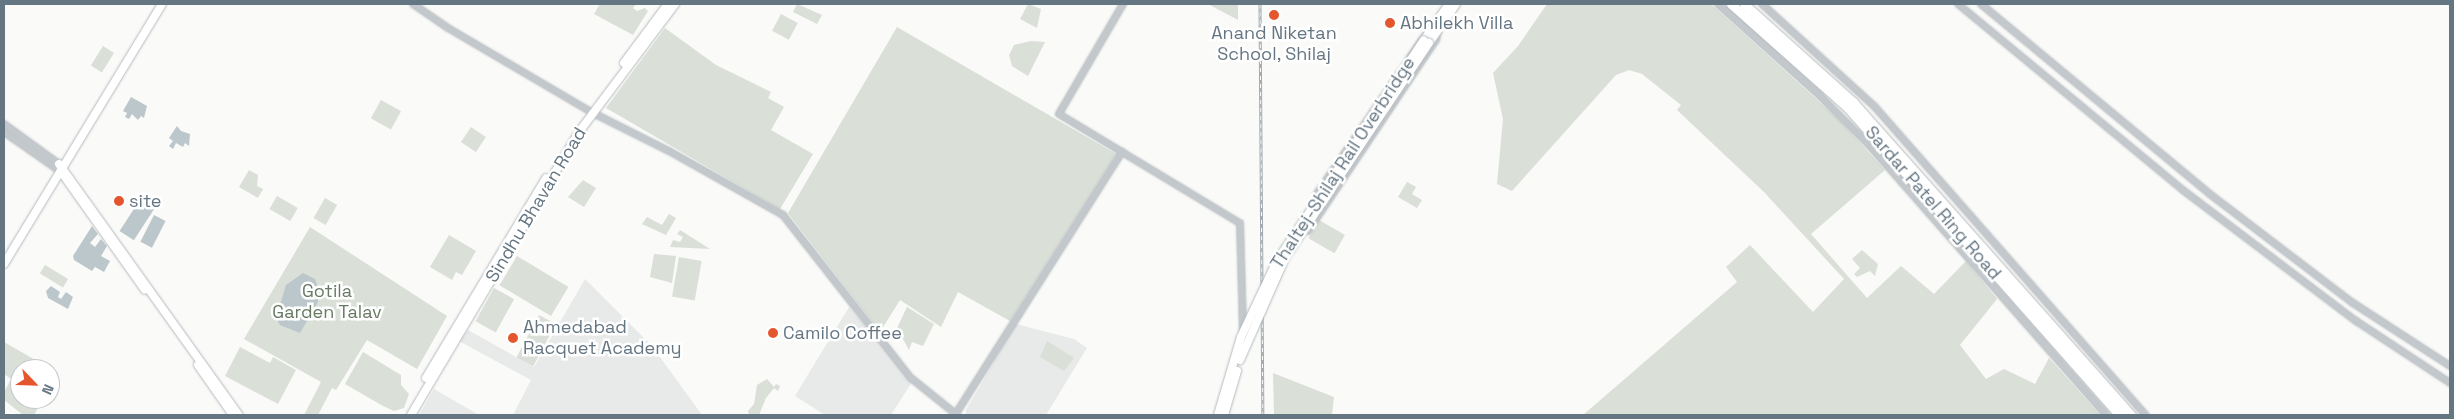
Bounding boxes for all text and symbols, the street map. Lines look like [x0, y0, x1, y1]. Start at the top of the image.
marker: Anand Niketan School, Shilaj [1268, 9, 1280, 21]
place label: Abhilekh Villa [1400, 12, 1514, 34]
marker: Abhilekh Villa [1384, 17, 1396, 29]
place label: Anand Niketan School, Shilaj [1211, 23, 1337, 66]
street label: Thaltej-Shilaj Rail Overbridge [1266, 53, 1420, 273]
street label: Sardar Patel Ring Road [1860, 122, 2006, 284]
street label: Sindhu Bhavan Road [481, 124, 591, 286]
place label: site [129, 190, 162, 212]
marker: site [113, 195, 125, 207]
park label: Gotila Garden Talav [272, 281, 382, 324]
place label: Ahmedabad Racquet Academy [523, 317, 682, 359]
place label: Camilo Coffee [783, 322, 902, 344]
marker: Camilo Coffee [767, 327, 779, 339]
marker: Ahmedabad Racquet Academy [507, 332, 519, 344]
north arrow [10, 359, 60, 409]
text: N [38, 382, 58, 398]

